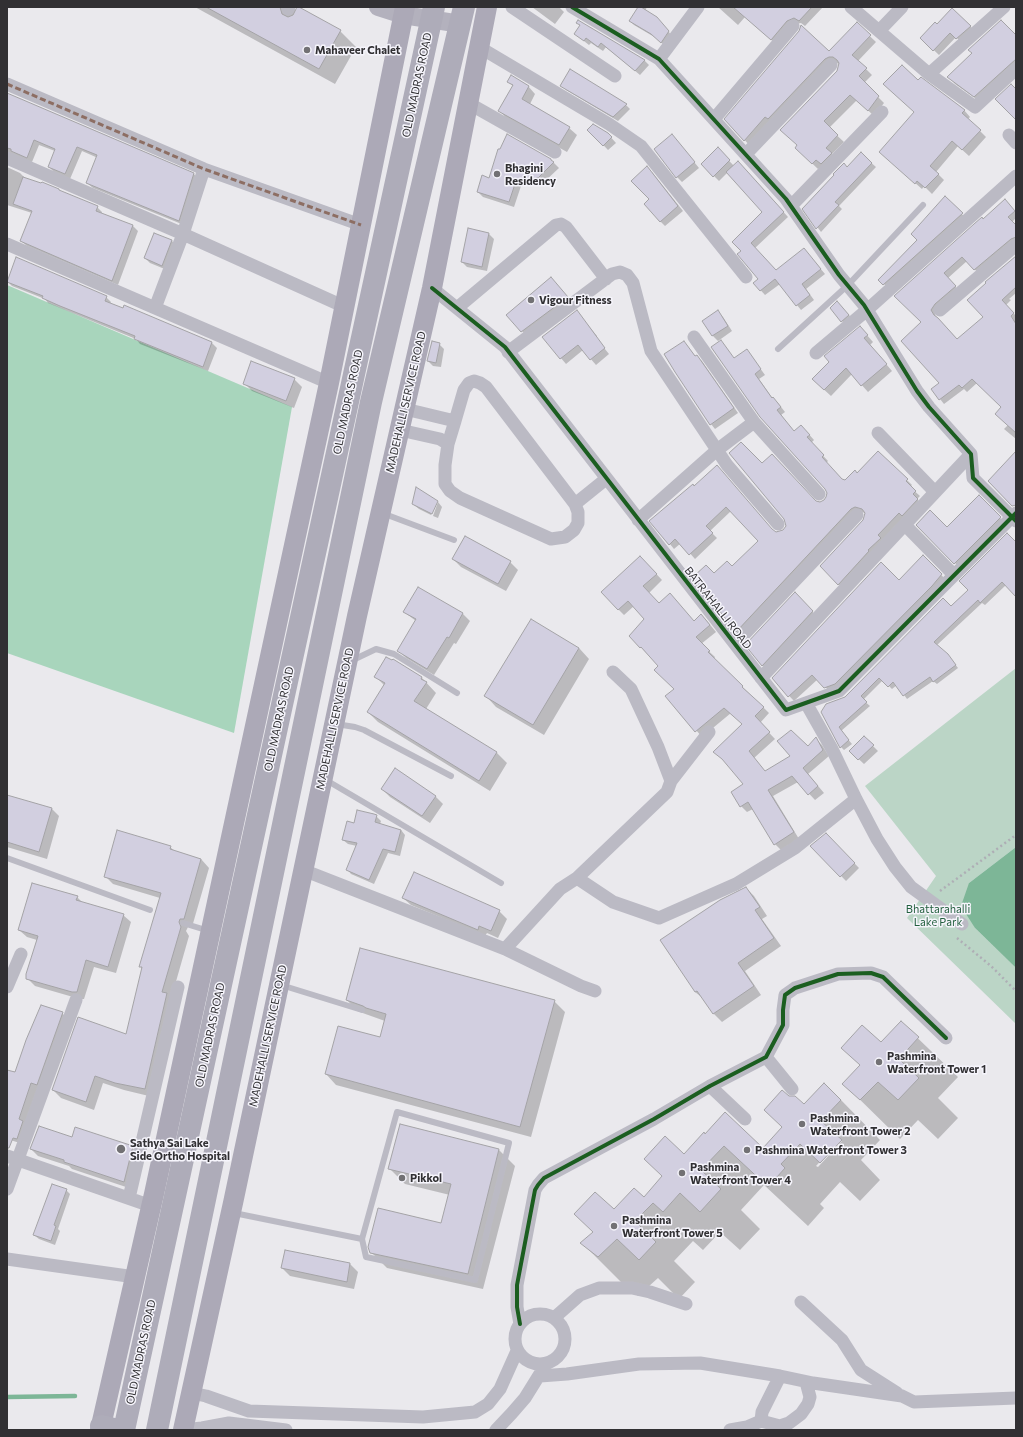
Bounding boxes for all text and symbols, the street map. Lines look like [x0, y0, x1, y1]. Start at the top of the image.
street label: OLD MADRAS ROAD [399, 31, 435, 139]
place label: Mahaveer Chalet [315, 43, 400, 57]
marker: Mahaveer Chalet [302, 45, 312, 55]
place label: Bhagini Residency [505, 161, 556, 187]
marker: Bhagini Residency [492, 169, 502, 179]
place label: Vigour Fitness [539, 293, 612, 307]
marker: Vigour Fitness [526, 295, 536, 305]
street label: MADEHALLI SERVICE ROAD [383, 330, 429, 474]
street label: OLD MADRAS ROAD [330, 348, 366, 456]
street label: BATRAHALLI ROAD [682, 564, 754, 652]
street label: MADEHALLI SERVICE ROAD [313, 647, 357, 791]
street label: OLD MADRAS ROAD [261, 665, 297, 773]
park label: Bhattarahalli Lake Park [906, 902, 970, 928]
street label: MADEHALLI SERVICE ROAD [246, 964, 290, 1108]
street label: OLD MADRAS ROAD [192, 981, 228, 1089]
place label: Pashmina Waterfront Tower 1 [887, 1049, 986, 1075]
marker: Pashmina Waterfront Tower 1 [874, 1057, 884, 1067]
place label: Pashmina Waterfront Tower 2 [810, 1111, 910, 1137]
marker: Pashmina Waterfront Tower 2 [797, 1119, 807, 1129]
place label: Sathya Sai Lake Side Ortho Hospital [130, 1136, 230, 1162]
marker: Sathya Sai Lake Side Ortho Hospital [115, 1143, 127, 1155]
place label: Pashmina Waterfront Tower 3 [755, 1143, 907, 1157]
marker: Pashmina Waterfront Tower 3 [742, 1145, 752, 1155]
place label: Pashmina Waterfront Tower 4 [690, 1160, 791, 1186]
marker: Pashmina Waterfront Tower 4 [677, 1168, 687, 1178]
place label: Pikkol [410, 1171, 442, 1185]
marker: Pikkol [397, 1173, 407, 1183]
place label: Pashmina Waterfront Tower 5 [622, 1213, 723, 1239]
marker: Pashmina Waterfront Tower 5 [609, 1221, 619, 1231]
street label: OLD MADRAS ROAD [123, 1298, 159, 1406]

